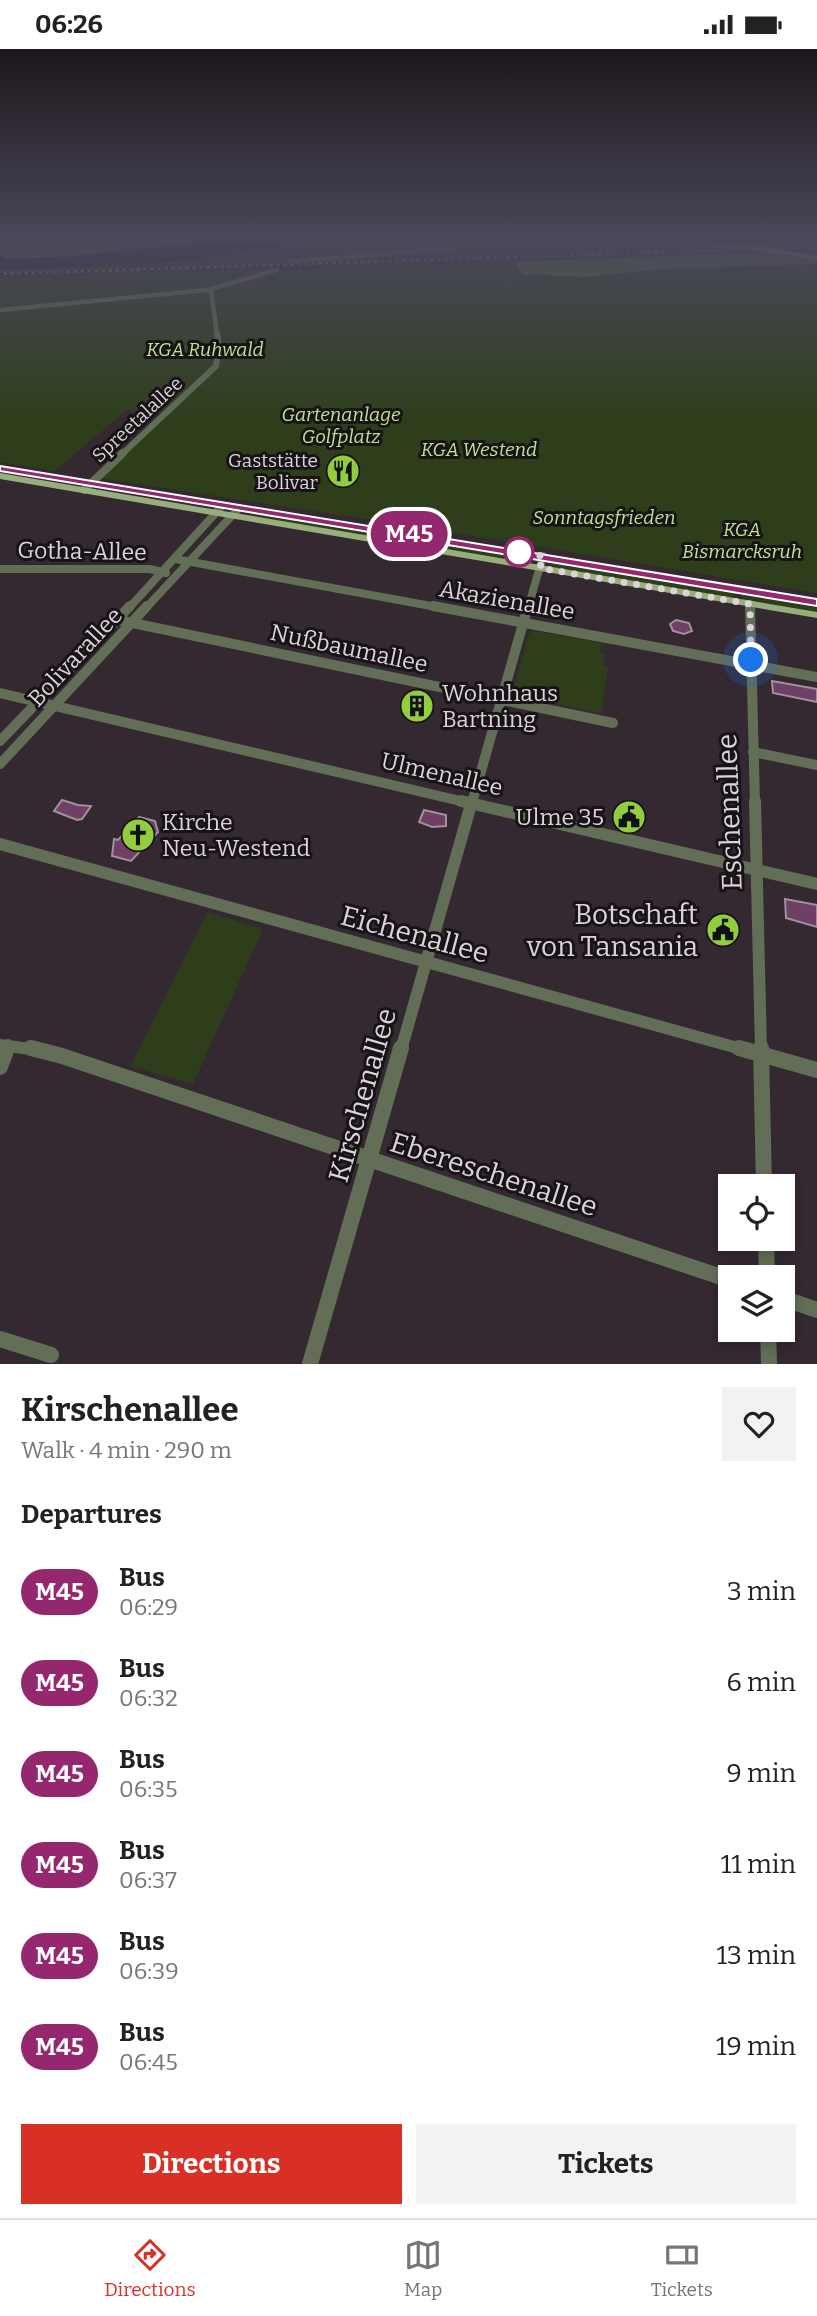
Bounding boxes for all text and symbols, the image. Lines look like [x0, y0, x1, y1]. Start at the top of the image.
text: 06:26 [35, 9, 103, 40]
park label: KGA Ruhwald [146, 338, 264, 361]
street label: Spreetalallee [87, 372, 187, 467]
park label: Gartenanlage Golfplatz [281, 403, 401, 448]
park label: KGA Westend [421, 438, 537, 461]
place label: Gaststätte Bolivar [228, 449, 319, 494]
restaurant icon: Gaststätte Bolivar [324, 452, 362, 490]
park label: Sonntagsfrieden [533, 506, 675, 529]
line badge: M45 [369, 511, 449, 557]
park label: KGA Bismarcksruh [682, 518, 802, 563]
text: M45 [385, 520, 433, 548]
street label: Gotha-Allee [17, 536, 147, 566]
unlabelled marker [504, 537, 534, 567]
street label: Akazienallee [437, 574, 577, 626]
street label: Bolivarallee [22, 602, 128, 712]
street label: Nußbaumallee [268, 618, 430, 678]
your location [733, 642, 768, 677]
place label: Wohnhaus Bartning [442, 679, 558, 733]
building icon: Wohnhaus Bartning [398, 687, 436, 725]
street label: Eschenallee [710, 733, 749, 891]
street label: Ulmenallee [378, 746, 506, 802]
public building icon: Ulme 35 [610, 798, 648, 836]
place label: Ulme 35 [516, 803, 604, 831]
place label: Kirche Neu-Westend [162, 808, 310, 862]
church icon: Kirche Neu-Westend [119, 816, 157, 854]
place label: Botschaft von Tansania [526, 898, 698, 963]
street label: Eichenallee [337, 899, 492, 970]
public building icon: Botschaft von Tansania [704, 911, 742, 949]
street label: Kirschenallee [322, 1004, 403, 1186]
street label: Ebereschenallee [386, 1125, 602, 1224]
map controls [718, 1174, 795, 1342]
button: locate [718, 1174, 795, 1251]
button: layers [718, 1265, 795, 1342]
button: heart [722, 1387, 796, 1461]
text: Kirschenallee [21, 1390, 239, 1430]
text: Walk · 4 min · 290 m [21, 1436, 232, 1464]
text: Departures [21, 1499, 162, 1530]
text: Bus [119, 1562, 165, 1593]
text: 3 min [727, 1576, 796, 1607]
text: M45 [35, 1578, 84, 1606]
text: 06:29 [119, 1593, 178, 1621]
text: Bus [119, 1653, 165, 1684]
text: 6 min [727, 1667, 796, 1698]
text: M45 [35, 1669, 84, 1697]
text: 06:32 [119, 1684, 178, 1712]
text: Bus [119, 1744, 165, 1775]
text: 9 min [727, 1758, 796, 1789]
text: M45 [35, 1760, 84, 1788]
text: 06:35 [119, 1775, 178, 1803]
text: Bus [119, 1835, 165, 1866]
text: 11 min [721, 1849, 796, 1880]
text: M45 [35, 1851, 84, 1879]
text: 06:37 [119, 1866, 177, 1894]
text: Bus [119, 1926, 165, 1957]
text: 13 min [716, 1940, 796, 1971]
text: M45 [35, 1942, 84, 1970]
text: 06:39 [119, 1957, 179, 1985]
text: Bus [119, 2017, 165, 2048]
text: 19 min [716, 2031, 796, 2062]
text: M45 [35, 2033, 84, 2061]
text: 06:45 [119, 2048, 178, 2076]
button: Directions [21, 2124, 402, 2204]
button: Tickets [416, 2124, 796, 2204]
tab: Directions [104, 2236, 196, 2301]
tab: Map [404, 2236, 442, 2301]
tab: Tickets [651, 2236, 713, 2301]

